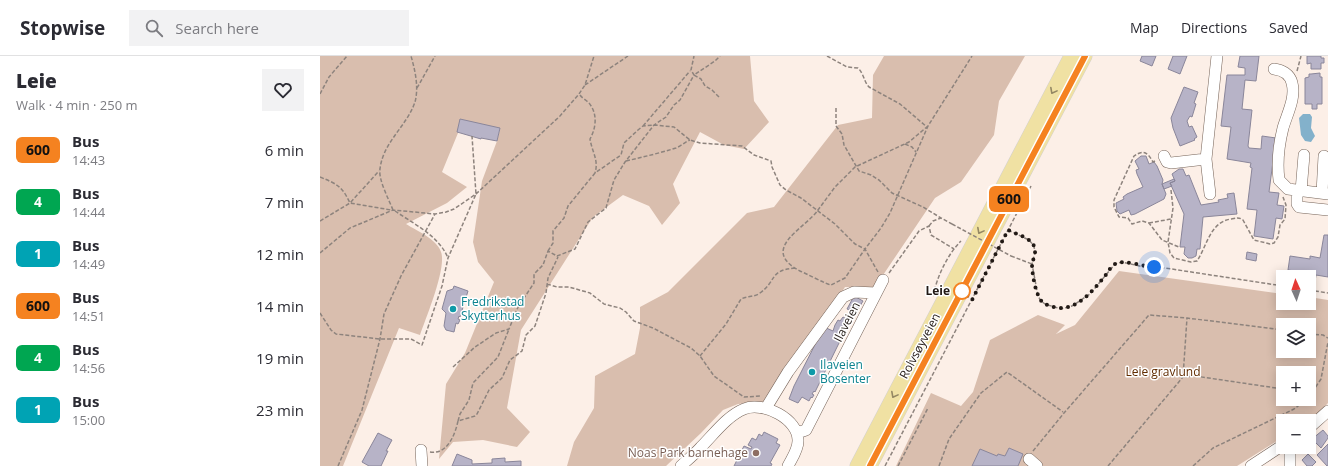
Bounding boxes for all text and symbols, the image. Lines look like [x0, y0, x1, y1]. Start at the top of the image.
search box [129, 10, 409, 46]
text: Stopwise [20, 15, 105, 41]
icon: search [143, 17, 165, 39]
text: Search here [175, 18, 259, 38]
text: Map [1130, 18, 1159, 37]
text: Directions [1181, 18, 1247, 37]
text: Saved [1269, 18, 1308, 37]
text: Leie [16, 68, 57, 94]
button: heart [262, 69, 304, 111]
one-way arrow [1051, 86, 1058, 94]
text: Walk · 4 min · 250 m [16, 96, 138, 114]
text: Bus [72, 131, 99, 151]
text: 600 [26, 140, 50, 159]
text: 6 min [265, 140, 304, 160]
text: 14:43 [72, 151, 105, 169]
text: Bus [72, 183, 99, 203]
line badge: 600 [986, 186, 1032, 212]
text: 600 [997, 189, 1021, 208]
text: 4 [34, 192, 42, 211]
text: 7 min [265, 192, 304, 212]
text: 14:44 [72, 203, 105, 221]
one-way arrow [977, 226, 985, 234]
text: Bus [72, 235, 99, 255]
text: 1 [34, 244, 42, 263]
text: 12 min [256, 244, 304, 264]
text: 14:49 [72, 255, 105, 273]
your location [1144, 257, 1164, 277]
north arrow [1276, 270, 1316, 310]
map controls [1276, 270, 1316, 454]
place label: Leie [925, 282, 950, 299]
marker: Leie [953, 282, 971, 300]
text: Bus [72, 287, 99, 307]
place label: Fredrikstad Skytterhus [461, 293, 524, 324]
text: 600 [26, 296, 50, 315]
text: 14 min [256, 296, 304, 316]
street label: Ilaveien [829, 299, 864, 345]
marker: Fredrikstad Skytterhus [448, 304, 458, 314]
text: 14:51 [72, 307, 105, 325]
street label: Rolvsøyveien [895, 310, 944, 382]
button: layers [1276, 318, 1316, 358]
text: Bus [72, 339, 99, 359]
text: 4 [34, 348, 42, 367]
text: 19 min [256, 348, 304, 368]
place label: Ilaveien Bosenter [820, 356, 871, 387]
text: 14:56 [72, 359, 105, 377]
park label: Leie gravlund [1125, 363, 1201, 380]
button: + [1276, 366, 1316, 406]
marker: Ilaveien Bosenter [807, 367, 817, 377]
text: Bus [72, 391, 99, 411]
one-way arrow [891, 391, 899, 399]
text: 1 [34, 400, 42, 419]
text: 23 min [256, 400, 304, 420]
text: 15:00 [72, 411, 105, 429]
button: − [1276, 414, 1316, 454]
place label: Noas Park barnehage [628, 444, 748, 461]
marker: Noas Park barnehage [751, 448, 761, 458]

